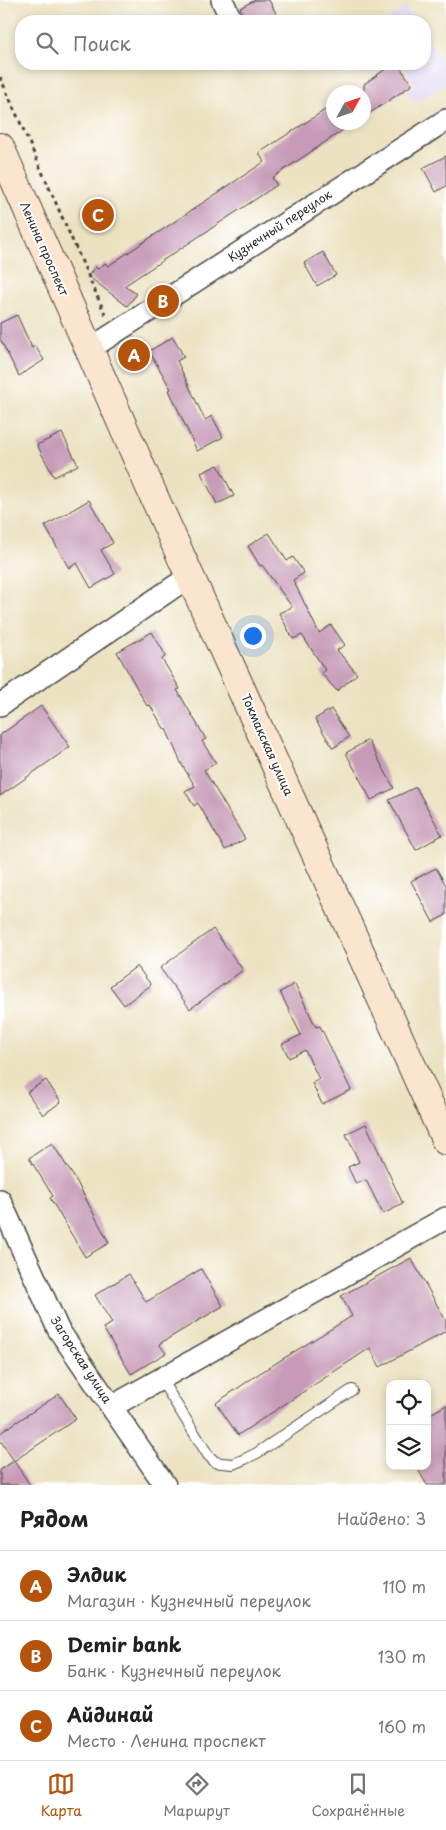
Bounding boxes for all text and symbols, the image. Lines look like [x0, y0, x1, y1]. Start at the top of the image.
search box [15, 15, 431, 70]
icon: search [33, 29, 61, 57]
text: Поиск [73, 29, 131, 57]
north arrow [326, 85, 371, 130]
street label: Кузнечный переулок [224, 184, 336, 266]
pin: C [82, 196, 114, 234]
street label: Ленина проспект [16, 199, 74, 299]
pin: B [147, 282, 179, 320]
pin: A [118, 336, 150, 374]
your location [240, 623, 266, 649]
street label: Токмакская улица [237, 691, 299, 799]
street label: Загорская улица [47, 1312, 117, 1407]
map controls [386, 1380, 431, 1470]
button: locate [386, 1380, 431, 1425]
button: layers [386, 1425, 431, 1470]
text: Рядом [20, 1502, 88, 1534]
text: Найдено: 3 [337, 1506, 426, 1530]
text: Элдик [67, 1560, 126, 1588]
text: A [30, 1574, 42, 1598]
text: 110 m [383, 1574, 426, 1598]
text: Магазин · Кузнечный переулок [67, 1588, 311, 1612]
text: Demir bank [67, 1630, 181, 1658]
text: B [31, 1644, 41, 1668]
text: 130 m [378, 1644, 426, 1668]
text: Банк · Кузнечный переулок [67, 1658, 281, 1682]
text: Айдинай [67, 1700, 154, 1728]
text: C [30, 1714, 42, 1738]
text: 160 m [378, 1714, 426, 1738]
text: Место · Ленина проспект [67, 1728, 266, 1752]
tab: Карта [41, 1770, 82, 1821]
tab: Маршрут [164, 1770, 230, 1821]
tab: Сохранённые [312, 1770, 405, 1821]

